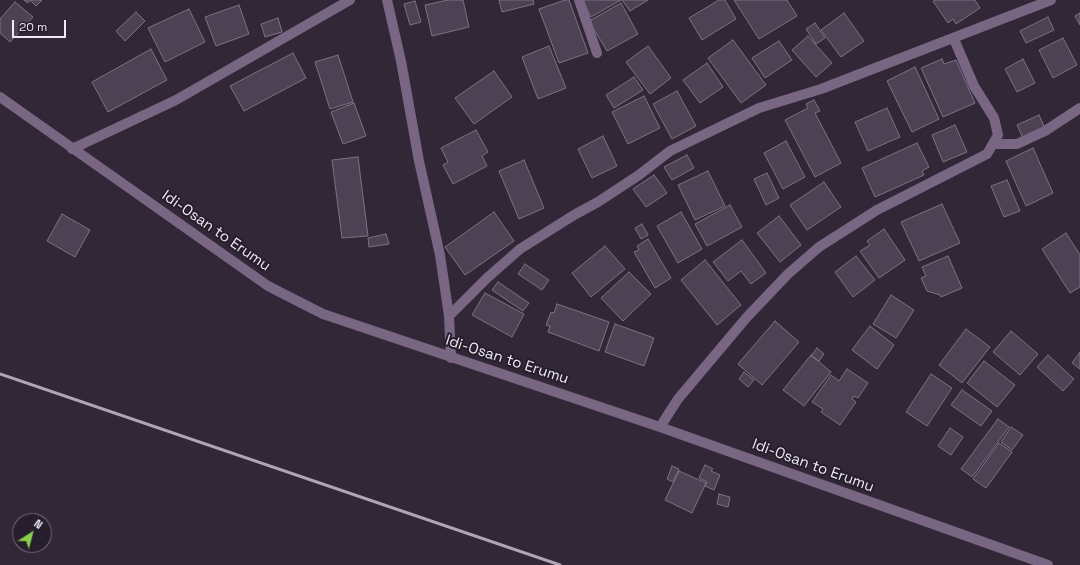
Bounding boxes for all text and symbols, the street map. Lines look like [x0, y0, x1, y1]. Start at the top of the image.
scale bar [14, 12, 68, 38]
text: 20 m [19, 19, 47, 35]
street label: Idi-Osan to Erumu [158, 187, 274, 275]
street label: Idi-Osan to Erumu [443, 332, 571, 388]
street label: Idi-Osan to Erumu [750, 436, 876, 496]
north arrow [12, 513, 52, 553]
text: N [31, 516, 46, 532]

